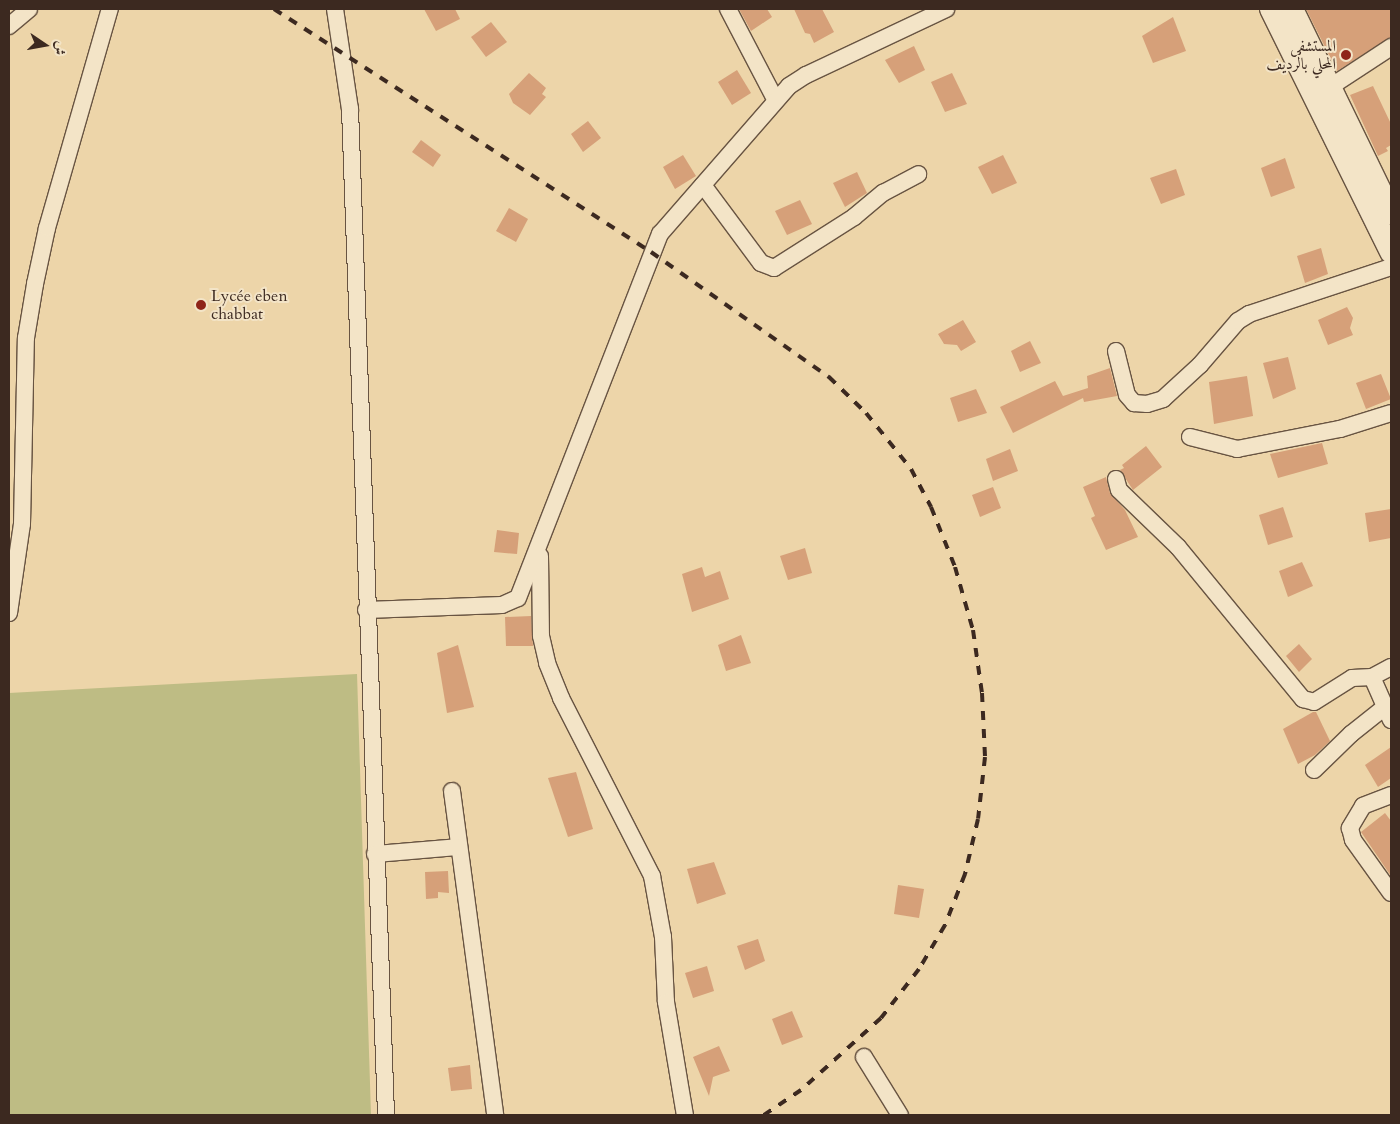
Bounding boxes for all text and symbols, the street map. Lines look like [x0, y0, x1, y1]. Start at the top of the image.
north arrow [20, 20, 70, 70]
place label: المستشفى المحلي بالرديف [1266, 36, 1336, 74]
text: ش [49, 39, 71, 57]
marker: المستشفى المحلي بالرديف [1340, 49, 1352, 61]
place label: Lycée eben chabbat [211, 286, 287, 324]
marker: Lycée eben chabbat [195, 299, 207, 311]

